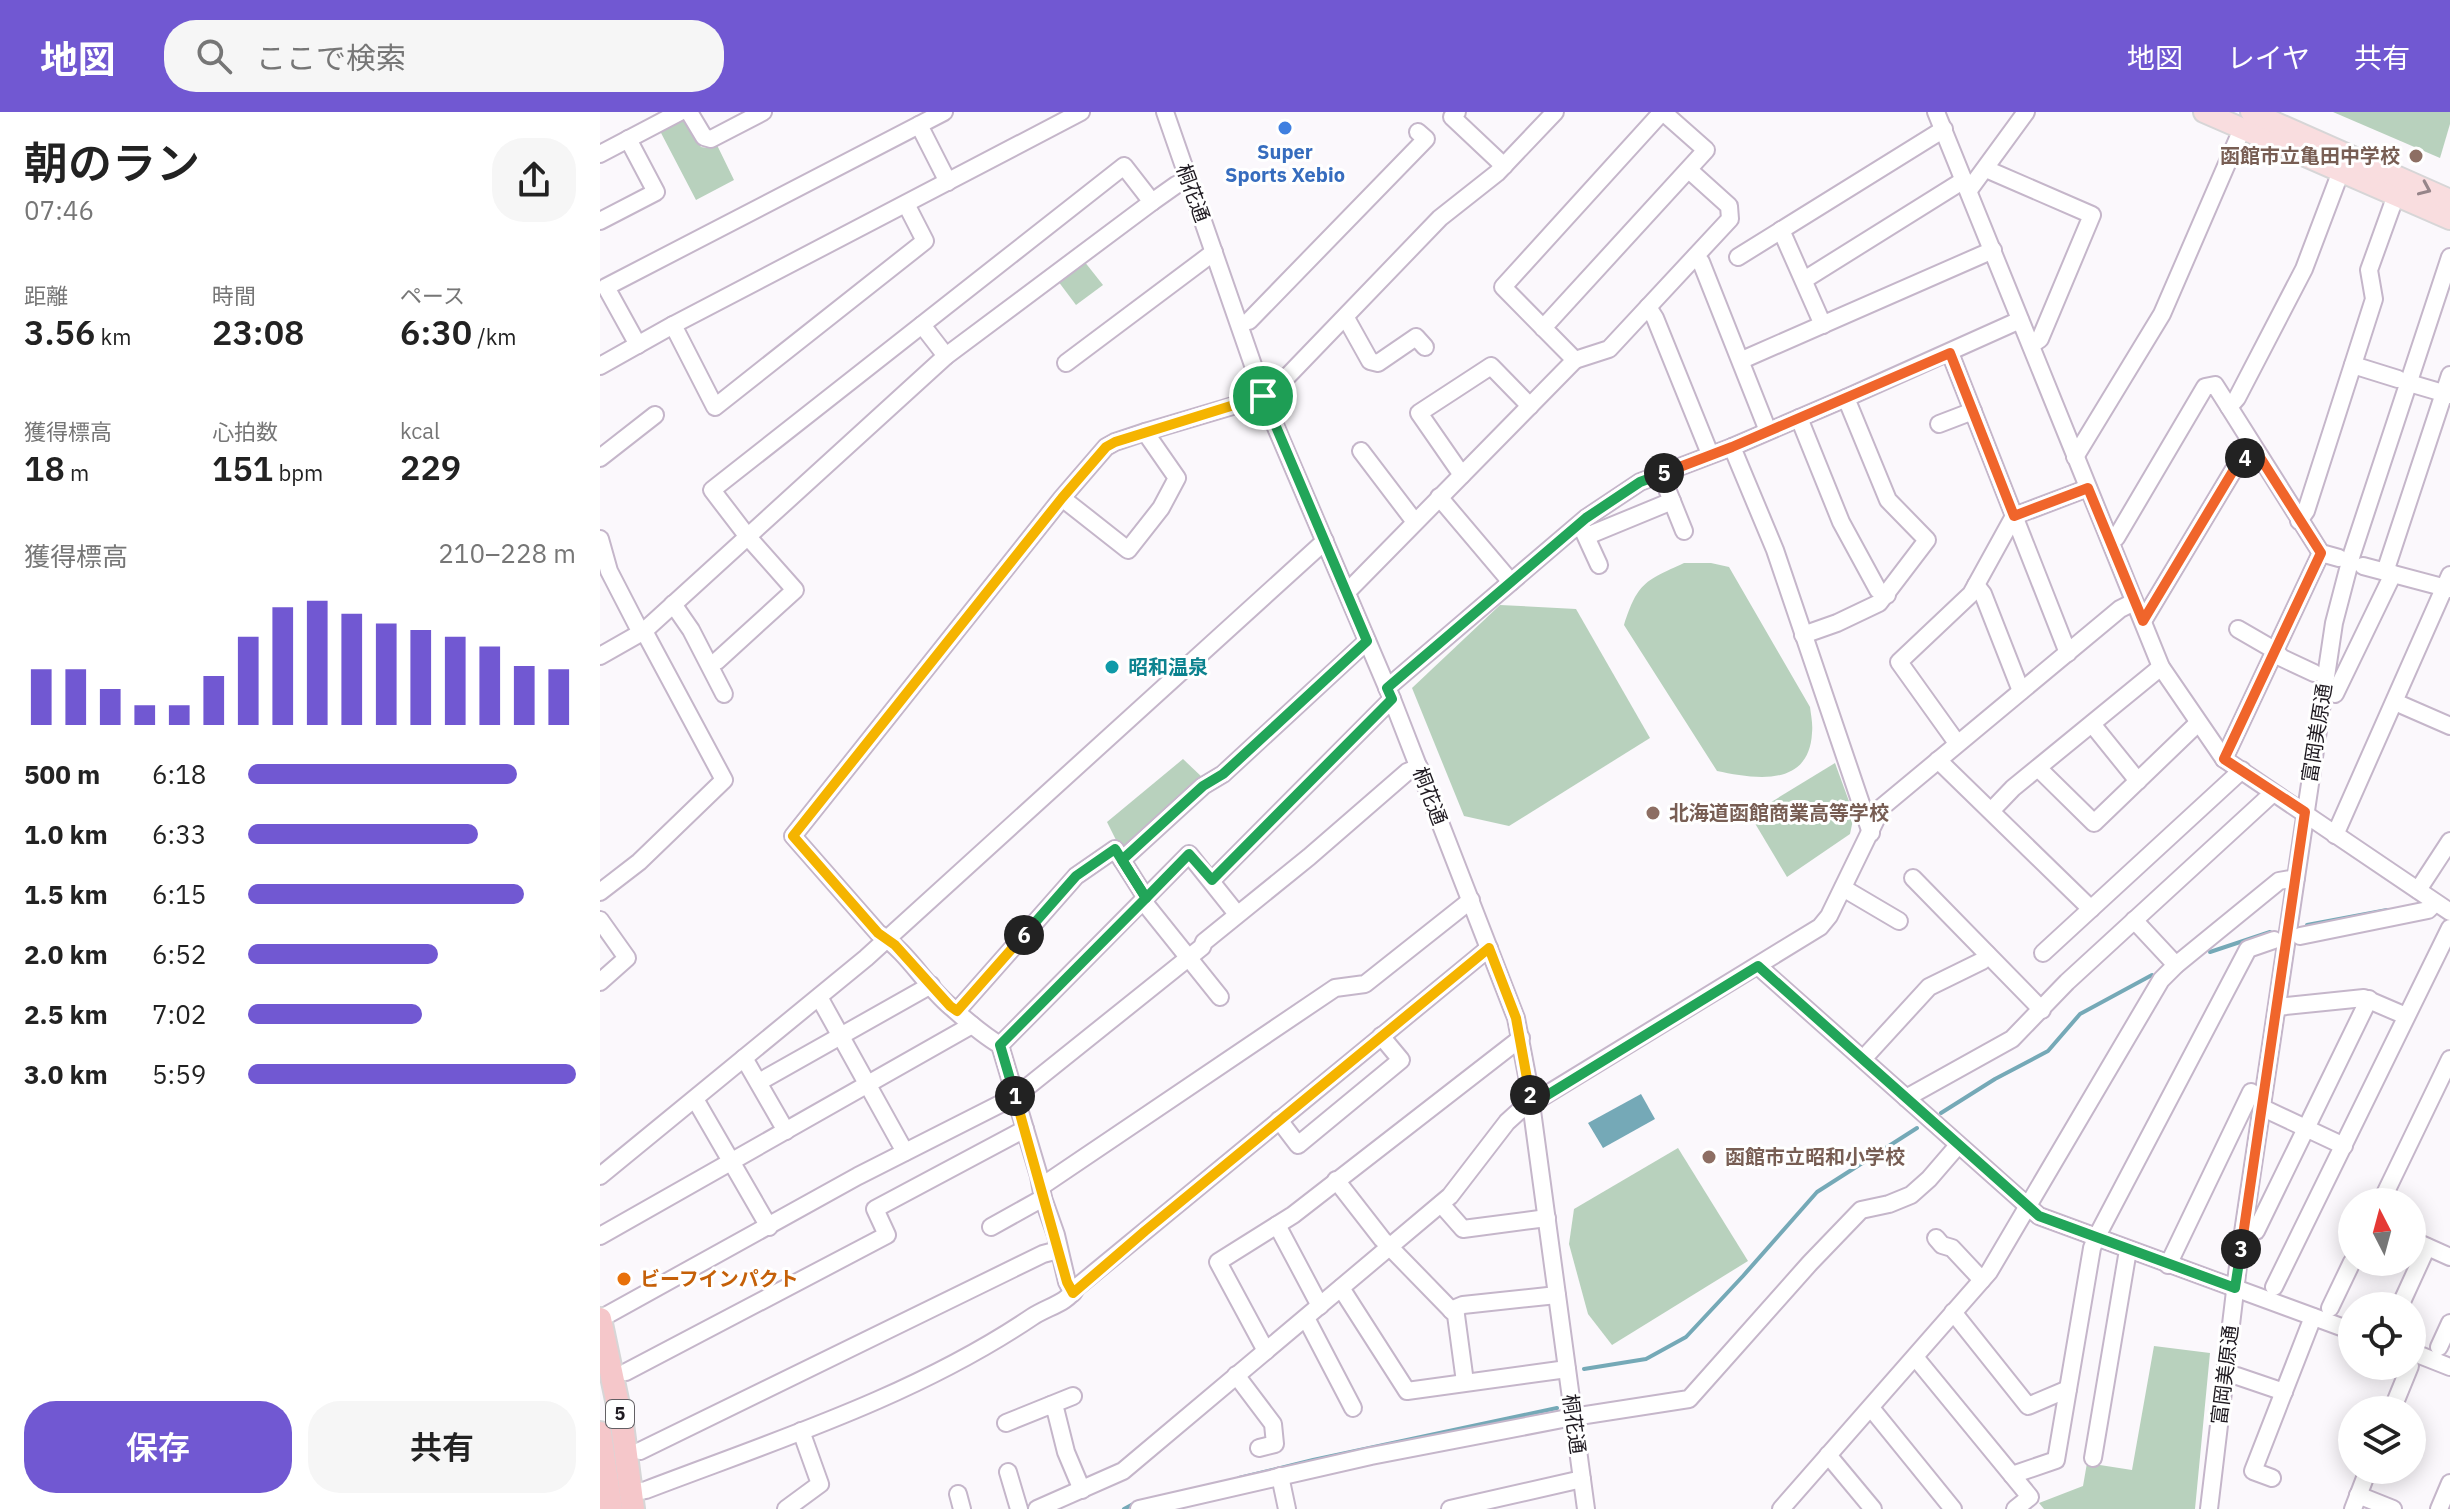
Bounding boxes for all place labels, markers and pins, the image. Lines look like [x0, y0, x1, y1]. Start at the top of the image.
marker: Super Sports Xebio [1276, 119, 1294, 137]
place label: Super Sports Xebio [1225, 138, 1345, 188]
place label: 函館市立亀田中学校 [2220, 142, 2400, 169]
marker: 函館市立亀田中学校 [2407, 147, 2425, 165]
pin [1229, 362, 1297, 430]
pin: 4 [2225, 438, 2265, 478]
pin: 5 [1644, 453, 1684, 493]
place label: 昭和温泉 [1128, 653, 1208, 680]
marker: 昭和温泉 [1103, 658, 1121, 676]
place label: 北海道函館商業高等学校 [1669, 799, 1889, 826]
marker: 北海道函館商業高等学校 [1644, 804, 1662, 822]
pin: 6 [1004, 915, 1044, 955]
pin: 2 [1510, 1075, 1550, 1115]
pin: 1 [995, 1076, 1035, 1116]
place label: 函館市立昭和小学校 [1725, 1143, 1905, 1170]
marker: 函館市立昭和小学校 [1700, 1148, 1718, 1166]
pin: 3 [2221, 1229, 2261, 1269]
place label: ビーフインパクト [640, 1265, 799, 1292]
marker: ビーフインパクト [615, 1270, 633, 1288]

